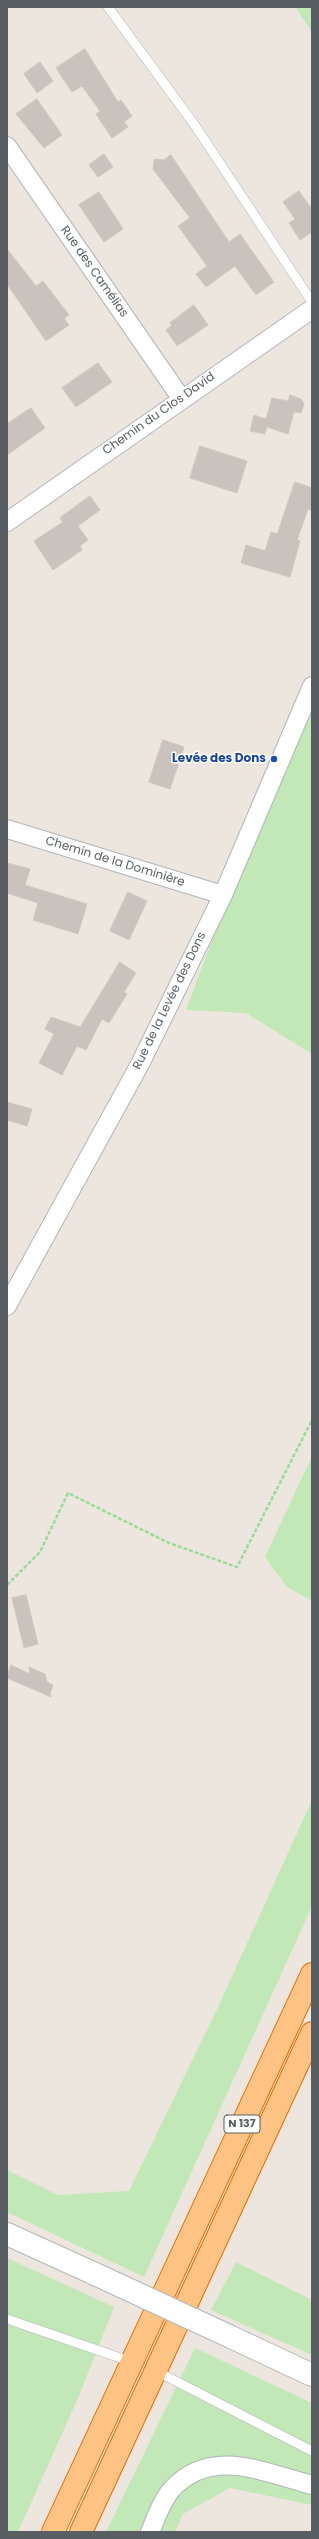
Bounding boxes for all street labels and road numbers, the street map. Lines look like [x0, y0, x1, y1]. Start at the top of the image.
street label: Rue des Camélias [57, 224, 131, 320]
street label: Chemin du Clos David [100, 370, 218, 458]
street label: Chemin de la Dominière [44, 834, 186, 890]
street label: Rue de la Levée des Dons [130, 930, 210, 1072]
road number: N 137 [224, 2115, 260, 2133]

